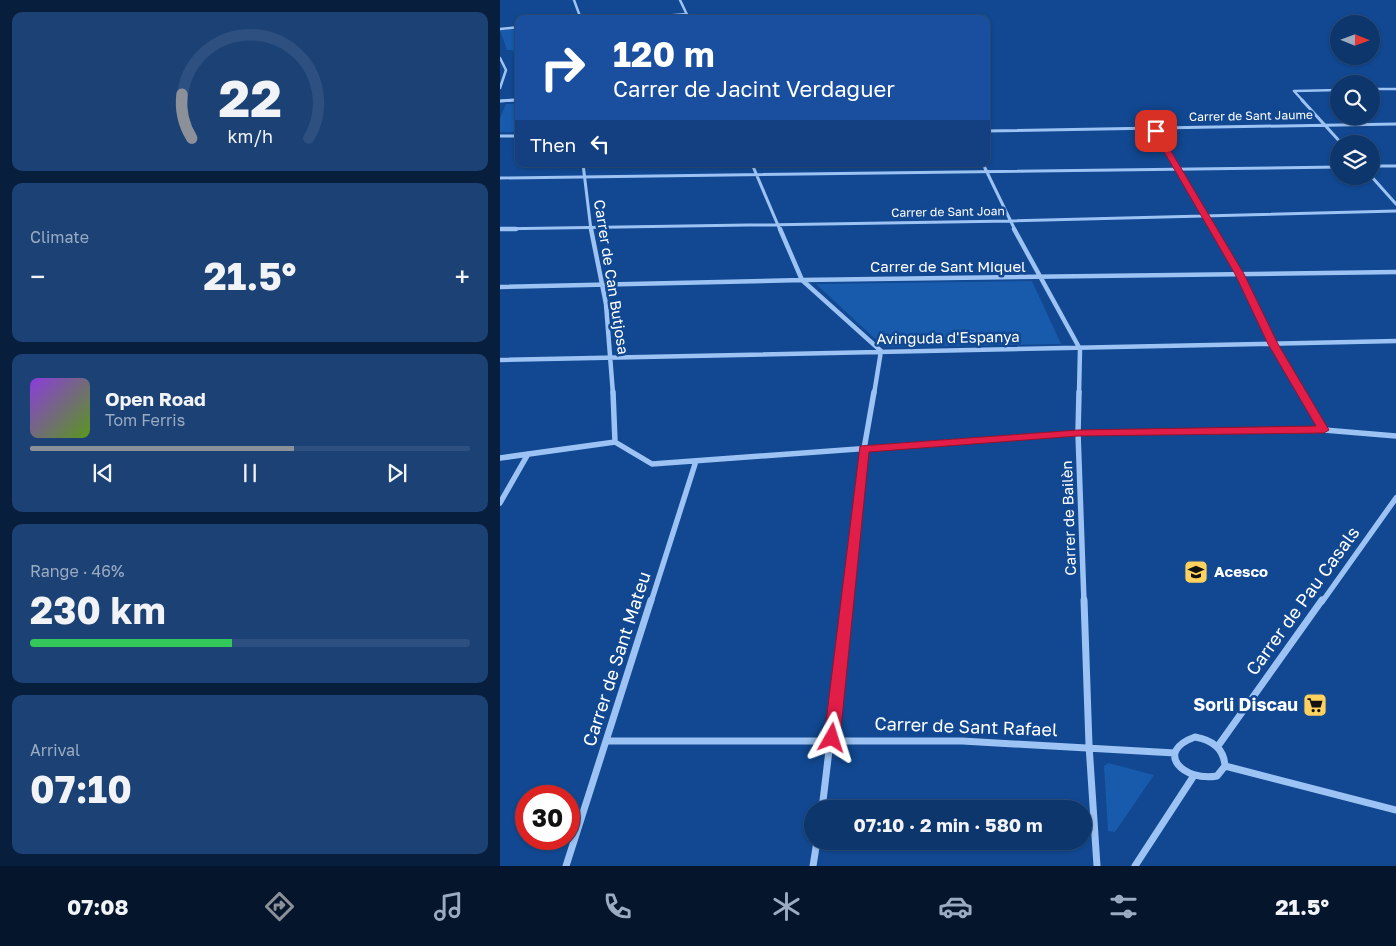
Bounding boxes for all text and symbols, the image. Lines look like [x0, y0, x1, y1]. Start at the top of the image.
north arrow [1330, 15, 1380, 65]
map controls [1330, 15, 1380, 185]
text: 120 m [613, 33, 715, 75]
icon: right [530, 35, 595, 100]
text: 22 [218, 66, 282, 128]
text: Carrer de Jacint Verdaguer [613, 75, 895, 102]
button: search [1330, 75, 1380, 125]
street label: Carrer de Sant Jaume [1189, 107, 1313, 124]
pin [1135, 110, 1177, 152]
icon: arrive [1142, 117, 1170, 145]
text: km/h [227, 125, 273, 147]
icon: left [586, 130, 614, 158]
text: Then [530, 133, 576, 156]
button: layers [1330, 135, 1380, 185]
street label: Carrer de Can Butjosa [591, 198, 633, 355]
street label: Carrer de Sant Joan [891, 203, 1005, 220]
text: Climate [30, 227, 89, 247]
text: 21.5° [204, 253, 296, 298]
street label: Carrer de Sant Miquel [870, 257, 1026, 275]
text: − [30, 260, 45, 293]
text: + [455, 260, 470, 293]
street label: Avinguda d'Espanya [876, 327, 1020, 347]
text: Open Road [105, 387, 206, 410]
text: Tom Ferris [105, 410, 185, 430]
icon: previous [89, 459, 117, 487]
icon: pause [236, 459, 264, 487]
icon: next [383, 459, 411, 487]
street label: Carrer de Bailèn [1057, 460, 1079, 576]
street label: Carrer de Pau Casals [1241, 522, 1364, 679]
school or university icon: Acesco [1183, 559, 1209, 585]
text: Range · 46% [30, 561, 124, 581]
place label: Acesco [1214, 562, 1268, 580]
street label: Carrer de Sant Mateu [577, 568, 655, 749]
text: 230 km [30, 587, 166, 632]
supermarket icon: Sorli Discau [1302, 692, 1328, 718]
place label: Sorli Discau [1193, 693, 1298, 715]
position arrow [805, 711, 857, 763]
street label: Carrer de Sant Rafael [874, 712, 1058, 740]
text: Arrival [30, 740, 80, 760]
text: 07:10 [30, 766, 132, 811]
speed limit sign: 30 [515, 785, 580, 850]
text: 07:10 · 2 min · 580 m [853, 813, 1043, 836]
icon: directions [262, 889, 297, 924]
icon: music [431, 889, 466, 924]
icon: phone [600, 889, 635, 924]
icon: climate [769, 889, 804, 924]
icon: car [938, 889, 973, 924]
icon: filters [1106, 889, 1141, 924]
text: 07:08 [67, 893, 129, 920]
text: 21.5° [1275, 893, 1329, 920]

